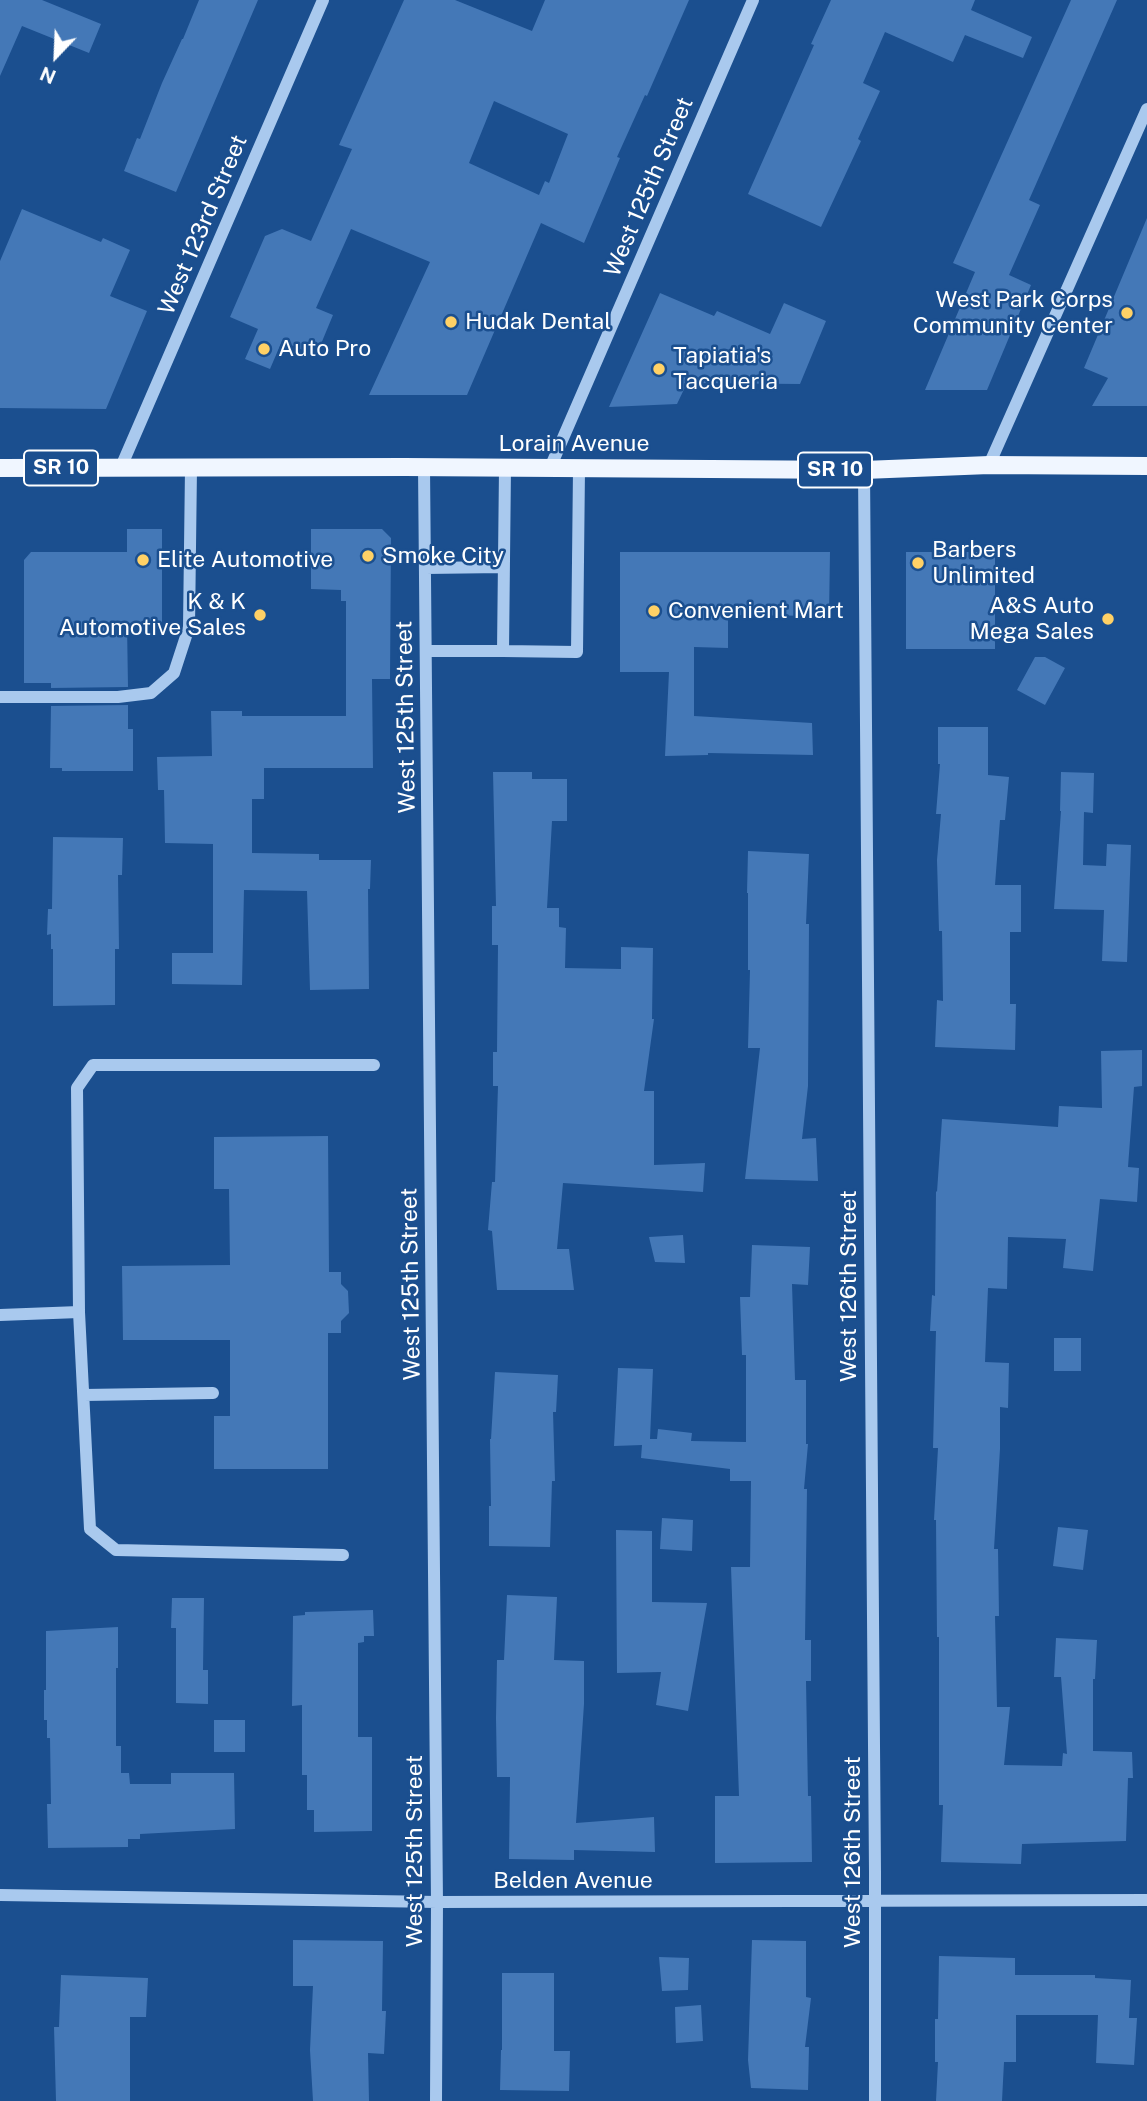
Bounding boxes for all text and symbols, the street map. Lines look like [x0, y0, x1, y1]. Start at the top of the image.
north arrow [21, 21, 91, 91]
text: N [37, 62, 59, 88]
street label: West 125th Street [599, 93, 699, 281]
street label: West 123rd Street [153, 131, 253, 319]
place label: West Park Corps Community Center [913, 286, 1113, 340]
marker: West Park Corps Community Center [1119, 305, 1135, 321]
place label: Hudak Dental [465, 308, 611, 336]
marker: Hudak Dental [443, 314, 459, 330]
place label: Auto Pro [278, 335, 371, 363]
marker: Auto Pro [256, 341, 272, 357]
place label: Tapiatia's Tacqueria [673, 342, 778, 396]
marker: Tapiatia's Tacqueria [651, 361, 667, 377]
street label: Lorain Avenue [499, 430, 649, 458]
road number: SR 10 [24, 450, 98, 486]
road number: SR 10 [798, 452, 872, 488]
place label: Barbers Unlimited [932, 536, 1035, 590]
place label: Smoke City [382, 542, 504, 570]
place label: Elite Automotive [157, 546, 333, 574]
marker: Smoke City [360, 548, 376, 564]
marker: Elite Automotive [135, 552, 151, 568]
marker: Barbers Unlimited [910, 555, 926, 571]
place label: K & K Automotive Sales [59, 588, 246, 642]
place label: A&S Auto Mega Sales [970, 592, 1094, 646]
place label: Convenient Mart [668, 597, 844, 625]
marker: Convenient Mart [646, 603, 662, 619]
marker: K & K Automotive Sales [252, 607, 268, 623]
marker: A&S Auto Mega Sales [1100, 611, 1116, 627]
street label: West 125th Street [391, 621, 421, 813]
street label: West 125th Street [396, 1188, 426, 1380]
street label: West 126th Street [835, 1190, 863, 1382]
street label: West 125th Street [401, 1755, 429, 1947]
street label: West 126th Street [839, 1756, 867, 1948]
street label: Belden Avenue [493, 1867, 653, 1895]

